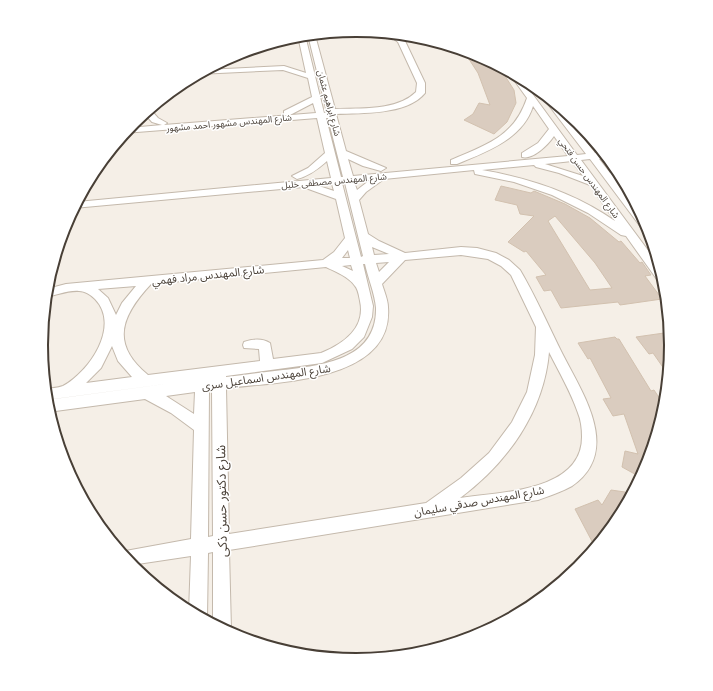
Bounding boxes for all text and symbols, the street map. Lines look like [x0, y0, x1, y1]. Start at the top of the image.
street label: شارع ابراهيم عثمان [313, 69, 344, 137]
street label: شارع المهندس مشهور احمد مشهور [165, 112, 292, 136]
street label: شارع المهندس حسن فتحي [555, 135, 622, 221]
street label: شارع المهندس مصطفى خليل [281, 170, 387, 193]
street label: شارع المهندس مراد فهمي [151, 262, 266, 290]
street label: شارع المهندس اسماعيل سرى [201, 361, 332, 394]
street label: شارع دكتور حسن ذكى [212, 445, 233, 557]
street label: شارع المهندس صدقي سليمان [413, 483, 546, 522]

